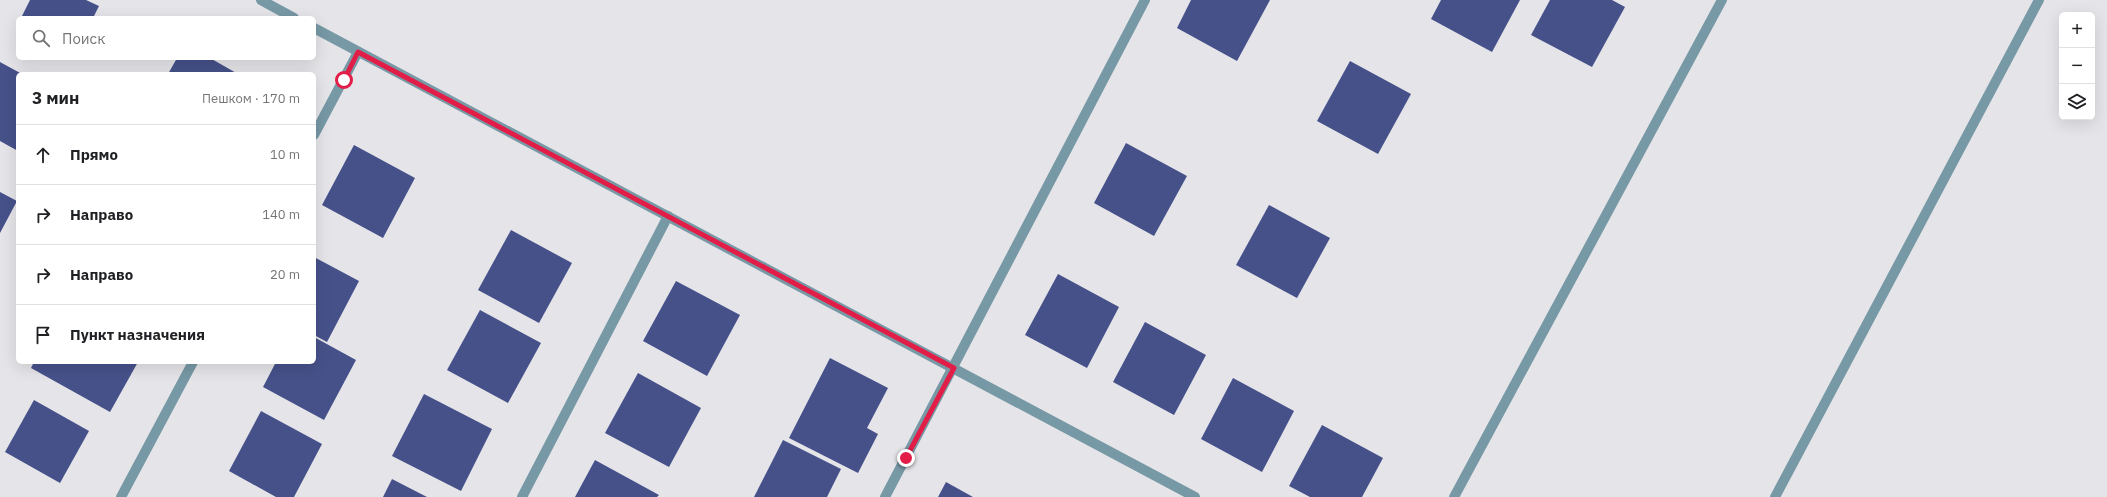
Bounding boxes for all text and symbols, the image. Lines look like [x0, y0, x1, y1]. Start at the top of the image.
map controls [2059, 12, 2095, 120]
button: + [2059, 12, 2095, 48]
search box [16, 16, 316, 60]
icon: search [30, 27, 52, 49]
text: Поиск [62, 29, 105, 48]
button: − [2059, 48, 2095, 84]
route start [335, 71, 353, 89]
button: layers [2059, 84, 2095, 120]
text: 3 мин [32, 87, 79, 109]
text: Пешком · 170 m [202, 90, 300, 107]
icon: ahead [32, 144, 54, 166]
text: Прямо [70, 145, 118, 164]
text: 10 m [270, 146, 300, 163]
icon: right [32, 204, 54, 226]
text: Направо [70, 205, 133, 224]
text: 140 m [262, 206, 300, 223]
icon: right [32, 264, 54, 286]
text: Направо [70, 265, 133, 284]
text: 20 m [270, 266, 300, 283]
icon: arrive [32, 324, 54, 346]
text: Пункт назначения [70, 325, 205, 344]
route end [897, 449, 915, 467]

